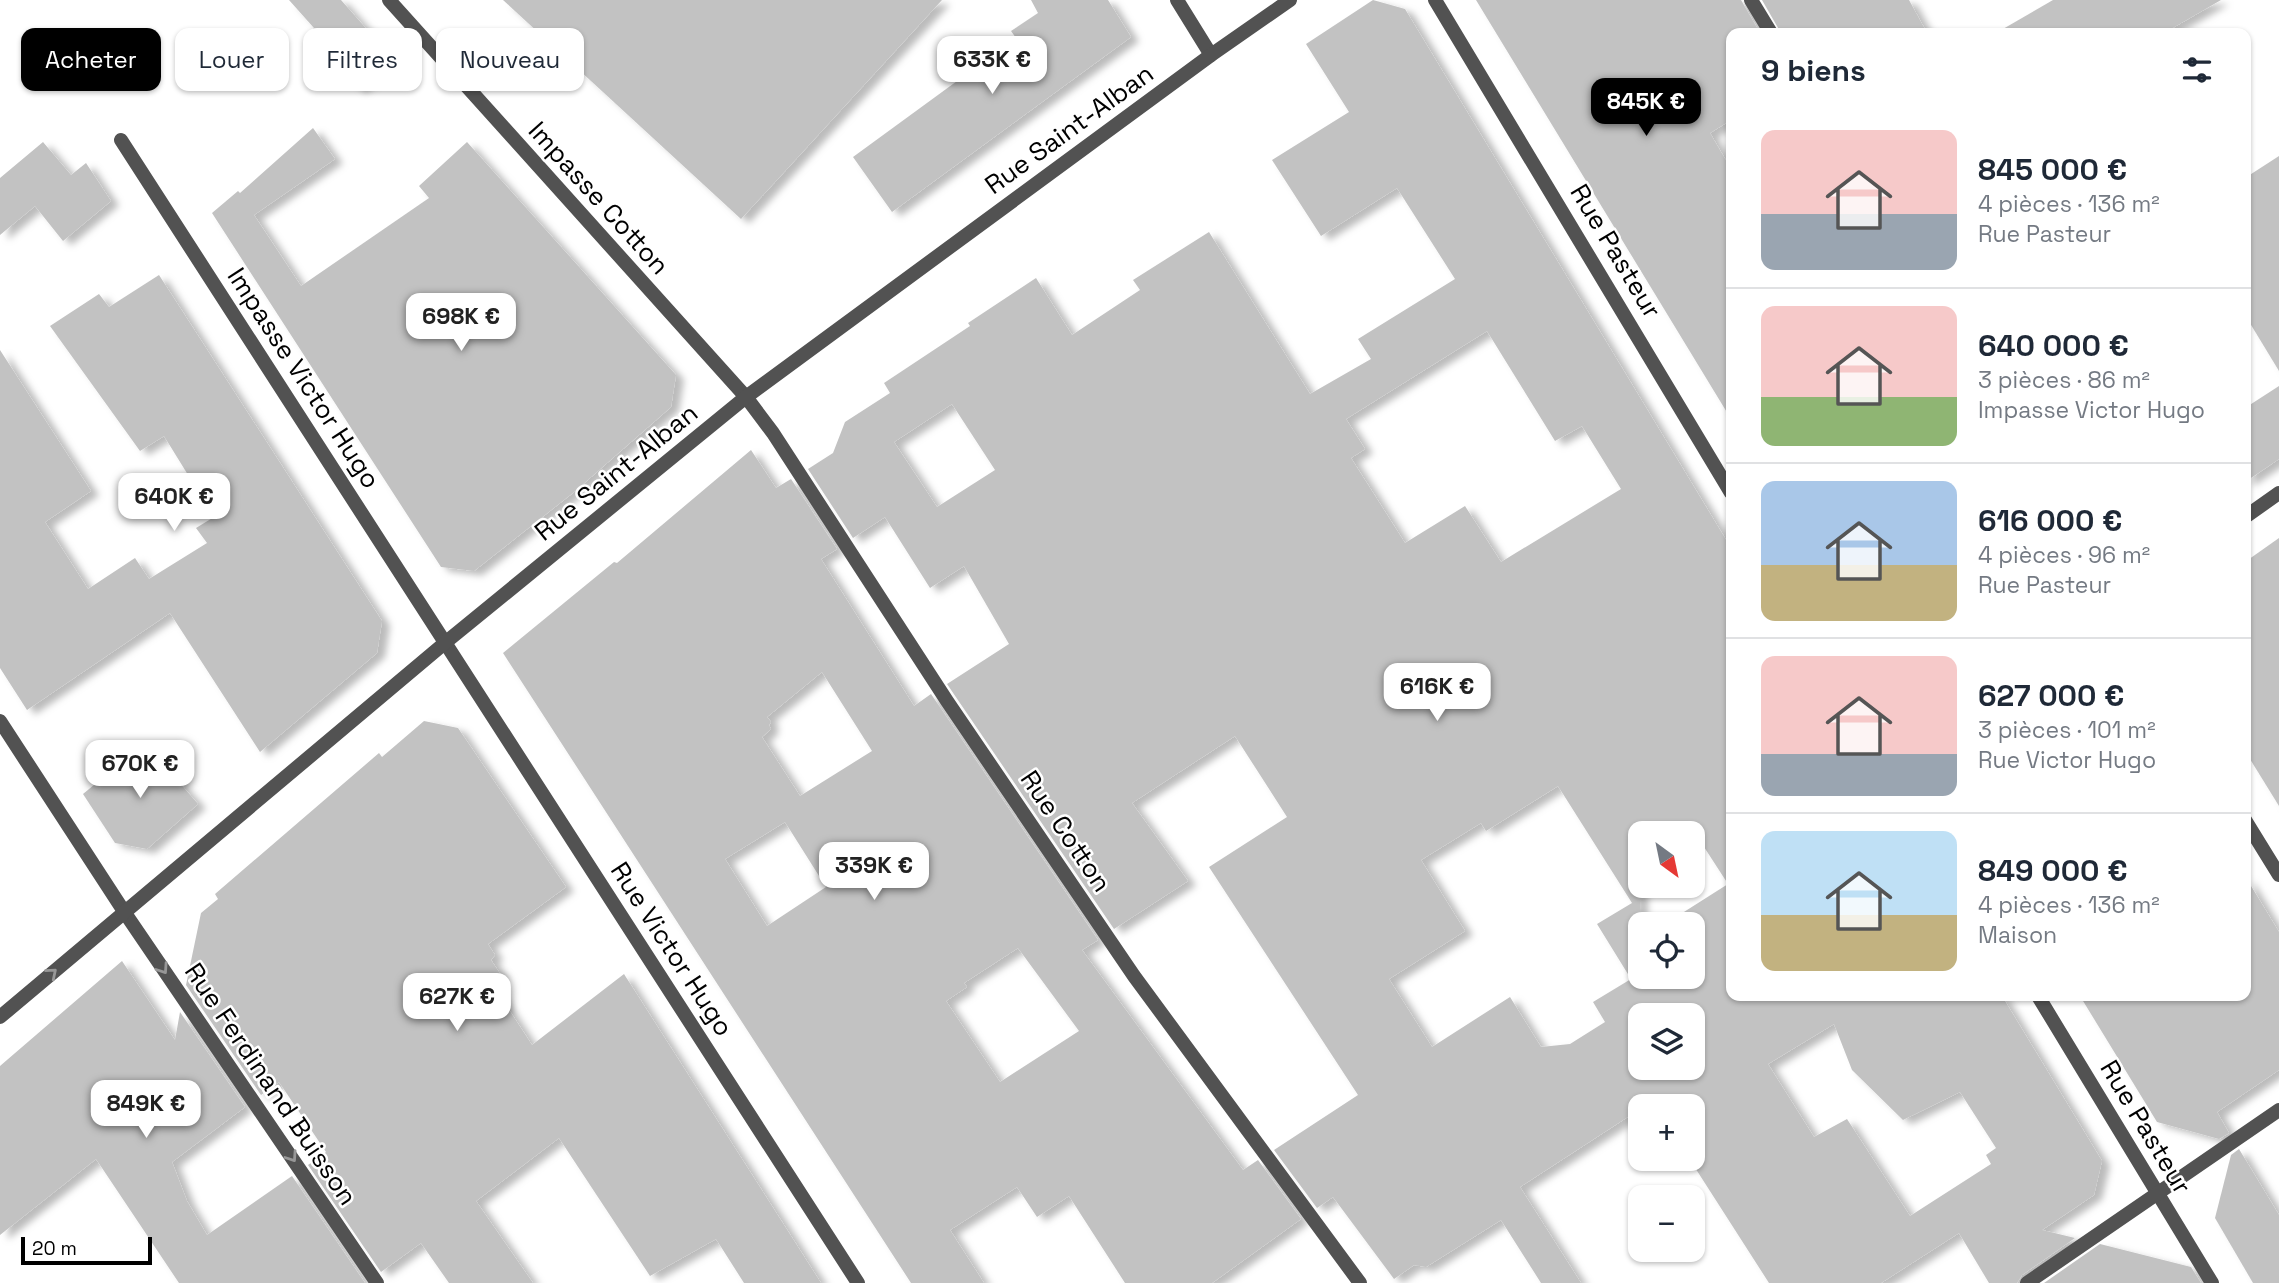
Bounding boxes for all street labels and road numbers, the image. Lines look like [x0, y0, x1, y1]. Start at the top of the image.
street label: Rue Saint-Alban [978, 56, 1160, 202]
street label: Impasse Cotton [521, 114, 677, 282]
street label: Rue Pasteur [1563, 178, 1669, 324]
street label: Impasse Victor Hugo [220, 261, 388, 495]
street label: Rue Saint-Alban [527, 396, 705, 548]
street label: Rue Cotton [1013, 764, 1119, 898]
street label: Rue Victor Hugo [603, 855, 741, 1043]
street label: Rue Ferdinand Buisson [177, 956, 365, 1212]
street label: Rue Pasteur [2093, 1054, 2199, 1200]

